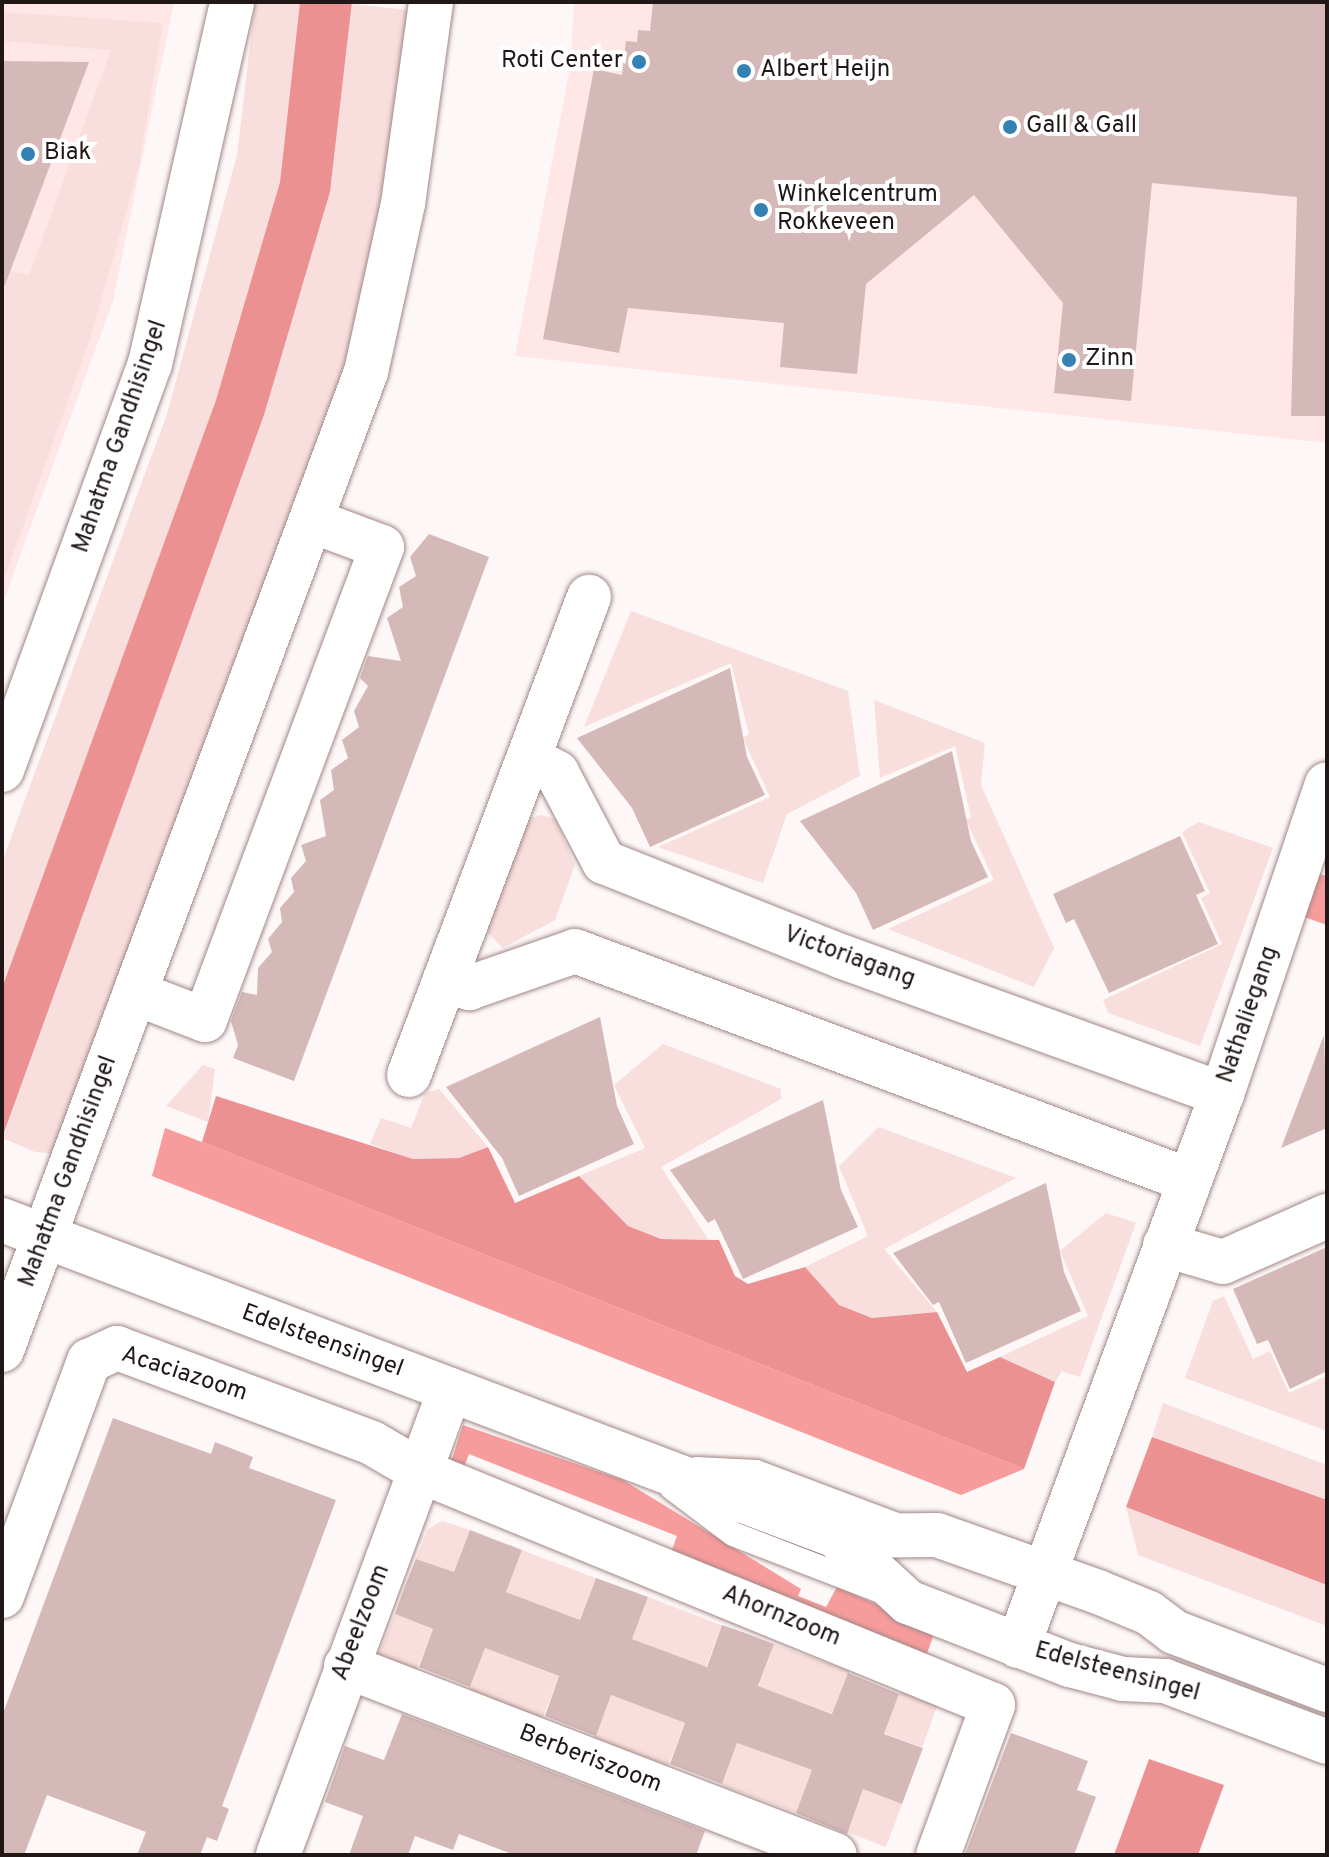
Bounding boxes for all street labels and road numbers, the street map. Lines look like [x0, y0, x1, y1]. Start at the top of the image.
street label: Mahatma Gandhisingel [68, 317, 174, 557]
street label: Victoriagang [779, 921, 919, 995]
street label: Nathaliegang [1212, 943, 1286, 1087]
street label: Mahatma Gandhisingel [14, 1052, 124, 1292]
street label: Edelsteensingel [237, 1299, 407, 1385]
street label: Acaciazoom [117, 1341, 251, 1409]
street label: Abeelzoom [327, 1561, 397, 1685]
street label: Ahornzoom [717, 1580, 845, 1654]
street label: Edelsteensingel [1031, 1637, 1203, 1709]
street label: Berberiszoom [514, 1720, 666, 1800]

